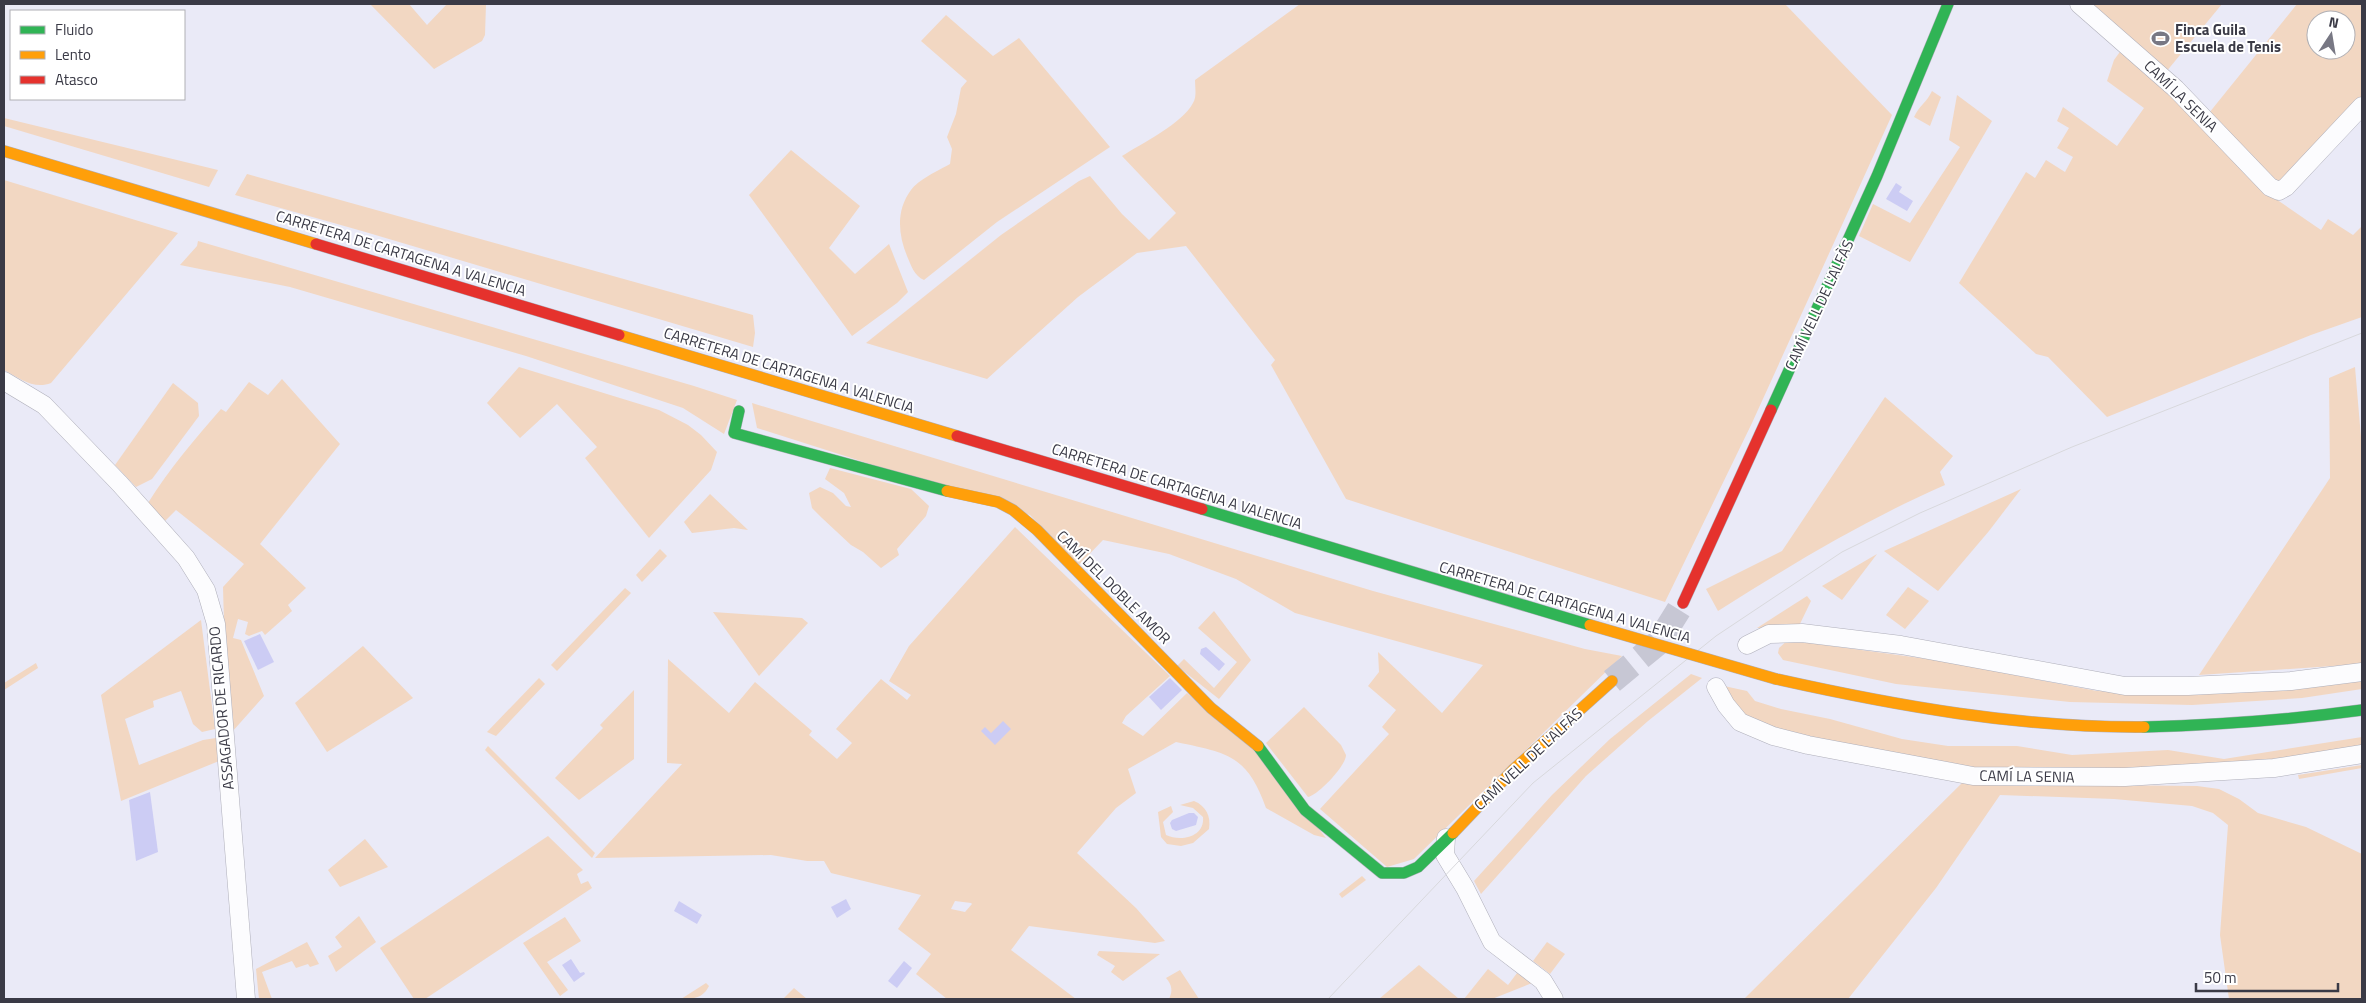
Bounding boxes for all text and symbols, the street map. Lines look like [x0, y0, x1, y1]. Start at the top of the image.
legend [10, 10, 185, 100]
north arrow [2306, 10, 2356, 60]
text: N [2327, 11, 2341, 33]
text: Fluido [55, 18, 94, 41]
place label: Finca Guila Escuela de Tenis [2175, 18, 2281, 58]
sports icon: Finca Guila Escuela de Tenis [2151, 28, 2171, 48]
text: Lento [55, 43, 91, 66]
street label: CAMÍ LA SENIA [2139, 55, 2223, 137]
text: Atasco [55, 68, 98, 91]
street label: CARRETERA DE CARTAGENA A VALENCIA [273, 204, 529, 302]
street label: CAMÍ VELL DE L'ALFÀS [1779, 236, 1859, 374]
street label: CARRETERA DE CARTAGENA A VALENCIA [661, 321, 917, 419]
street label: CARRETERA DE CARTAGENA A VALENCIA [1049, 437, 1305, 535]
street label: CAMÍ DEL DOBLE AMOR [1052, 525, 1176, 649]
street label: CARRETERA DE CARTAGENA A VALENCIA [1437, 555, 1693, 649]
street label: ASSAGADOR DE RICARDO [202, 625, 240, 791]
street label: CAMÍ VELL DE L'ALFÀS [1468, 702, 1588, 816]
street label: CAMÍ LA SENIA [1979, 764, 2075, 788]
scale bar [2196, 960, 2338, 992]
text: 50 m [2204, 966, 2237, 989]

